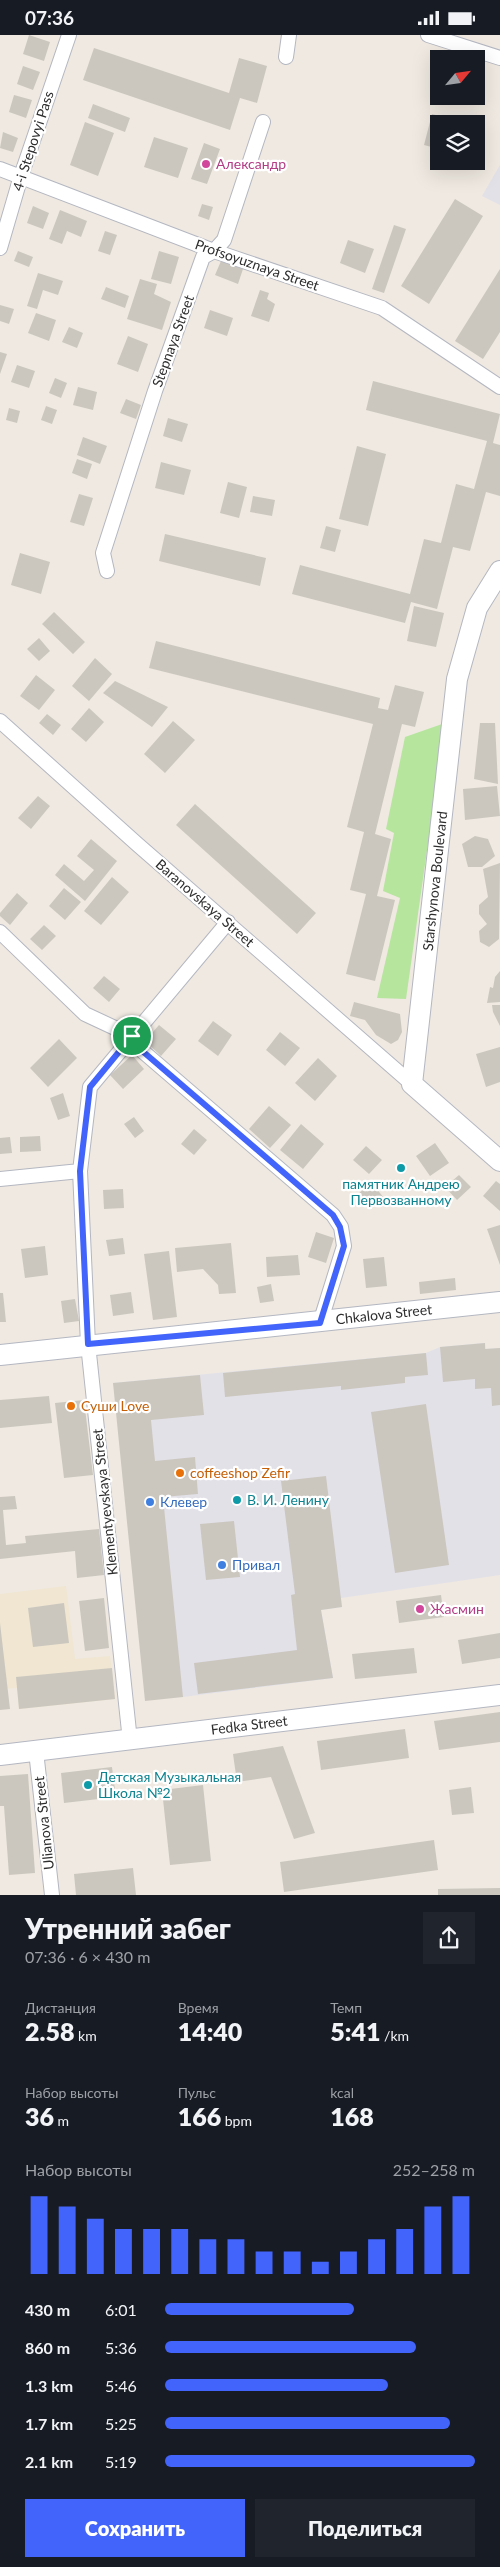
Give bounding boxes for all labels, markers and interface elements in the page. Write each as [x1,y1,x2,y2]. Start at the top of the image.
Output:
text: 07:36 [25,6,74,29]
north arrow [430,50,485,105]
map controls [430,50,485,170]
street label: 4-i Stepovyi Pass [8,89,57,193]
button: layers [430,115,485,170]
place label: Александр [216,155,286,172]
marker: Александр [200,158,212,170]
street label: Profsoyuznaya Street [193,235,321,294]
street label: Stepnaya Street [148,293,197,389]
street label: Starshynova Boulevard [419,810,450,952]
street label: Baranovskaya Street [153,855,258,950]
pin [111,1015,153,1057]
icon: arrive [118,1022,146,1050]
marker: памятник Андрею Первозванному [395,1162,407,1174]
place label: памятник Андрею Первозванному [342,1175,460,1208]
street label: Chkalova Street [335,1300,433,1327]
place label: Суши Love [81,1397,149,1414]
marker: Суши Love [65,1400,77,1412]
street label: Klementyevskaya Street [88,1428,121,1576]
place label: coffeeshop Zefir [190,1464,290,1481]
marker: coffeeshop Zefir [174,1467,186,1479]
place label: В. И. Ленину [247,1491,330,1508]
place label: Клевер [160,1493,207,1510]
marker: В. И. Ленину [231,1494,243,1506]
marker: Клевер [144,1496,156,1508]
place label: Привал [232,1556,280,1573]
marker: Привал [216,1559,228,1571]
place label: Жасмин [430,1600,484,1617]
marker: Жасмин [414,1603,426,1615]
street label: Fedka Street [210,1712,288,1738]
place label: Детская Музыкальная Школа №2 [98,1768,241,1801]
street label: Ulianova Street [30,1776,57,1871]
marker: Детская Музыкальная Школа №2 [82,1779,94,1791]
text: Утренний забег [25,1911,231,1945]
button: share [423,1912,475,1964]
text: 07:36 · 6 × 430 m [25,1947,150,1966]
text: Дистанция [25,1999,96,2016]
text: Время [178,1999,219,2016]
text: Темп [330,1999,362,2016]
text: 2.58 [25,2016,74,2046]
text: 14:40 [178,2016,242,2046]
text: 5:41 [330,2016,380,2046]
text: km [74,2027,97,2044]
text: /km [380,2027,409,2044]
text: Набор высоты [25,2084,118,2101]
text: Пульс [178,2084,216,2101]
text: kcal [330,2084,354,2101]
text: 36 [25,2101,54,2131]
text: 166 [178,2101,221,2131]
text: 168 [330,2101,374,2131]
text: m [54,2112,69,2129]
text: bpm [221,2112,252,2129]
text: Набор высоты [25,2160,132,2179]
text: 252–258 m [393,2160,475,2179]
text: 430 m [25,2300,70,2319]
text: 6:01 [105,2300,137,2319]
text: 860 m [25,2338,70,2357]
text: 5:36 [105,2338,137,2357]
text: 1.3 km [25,2376,73,2395]
text: 5:46 [105,2376,137,2395]
text: 1.7 km [25,2414,73,2433]
text: 5:25 [105,2414,137,2433]
text: 2.1 km [25,2452,73,2471]
text: 5:19 [105,2452,137,2471]
button: Сохранить [25,2499,245,2557]
button: Поделиться [255,2499,475,2557]

